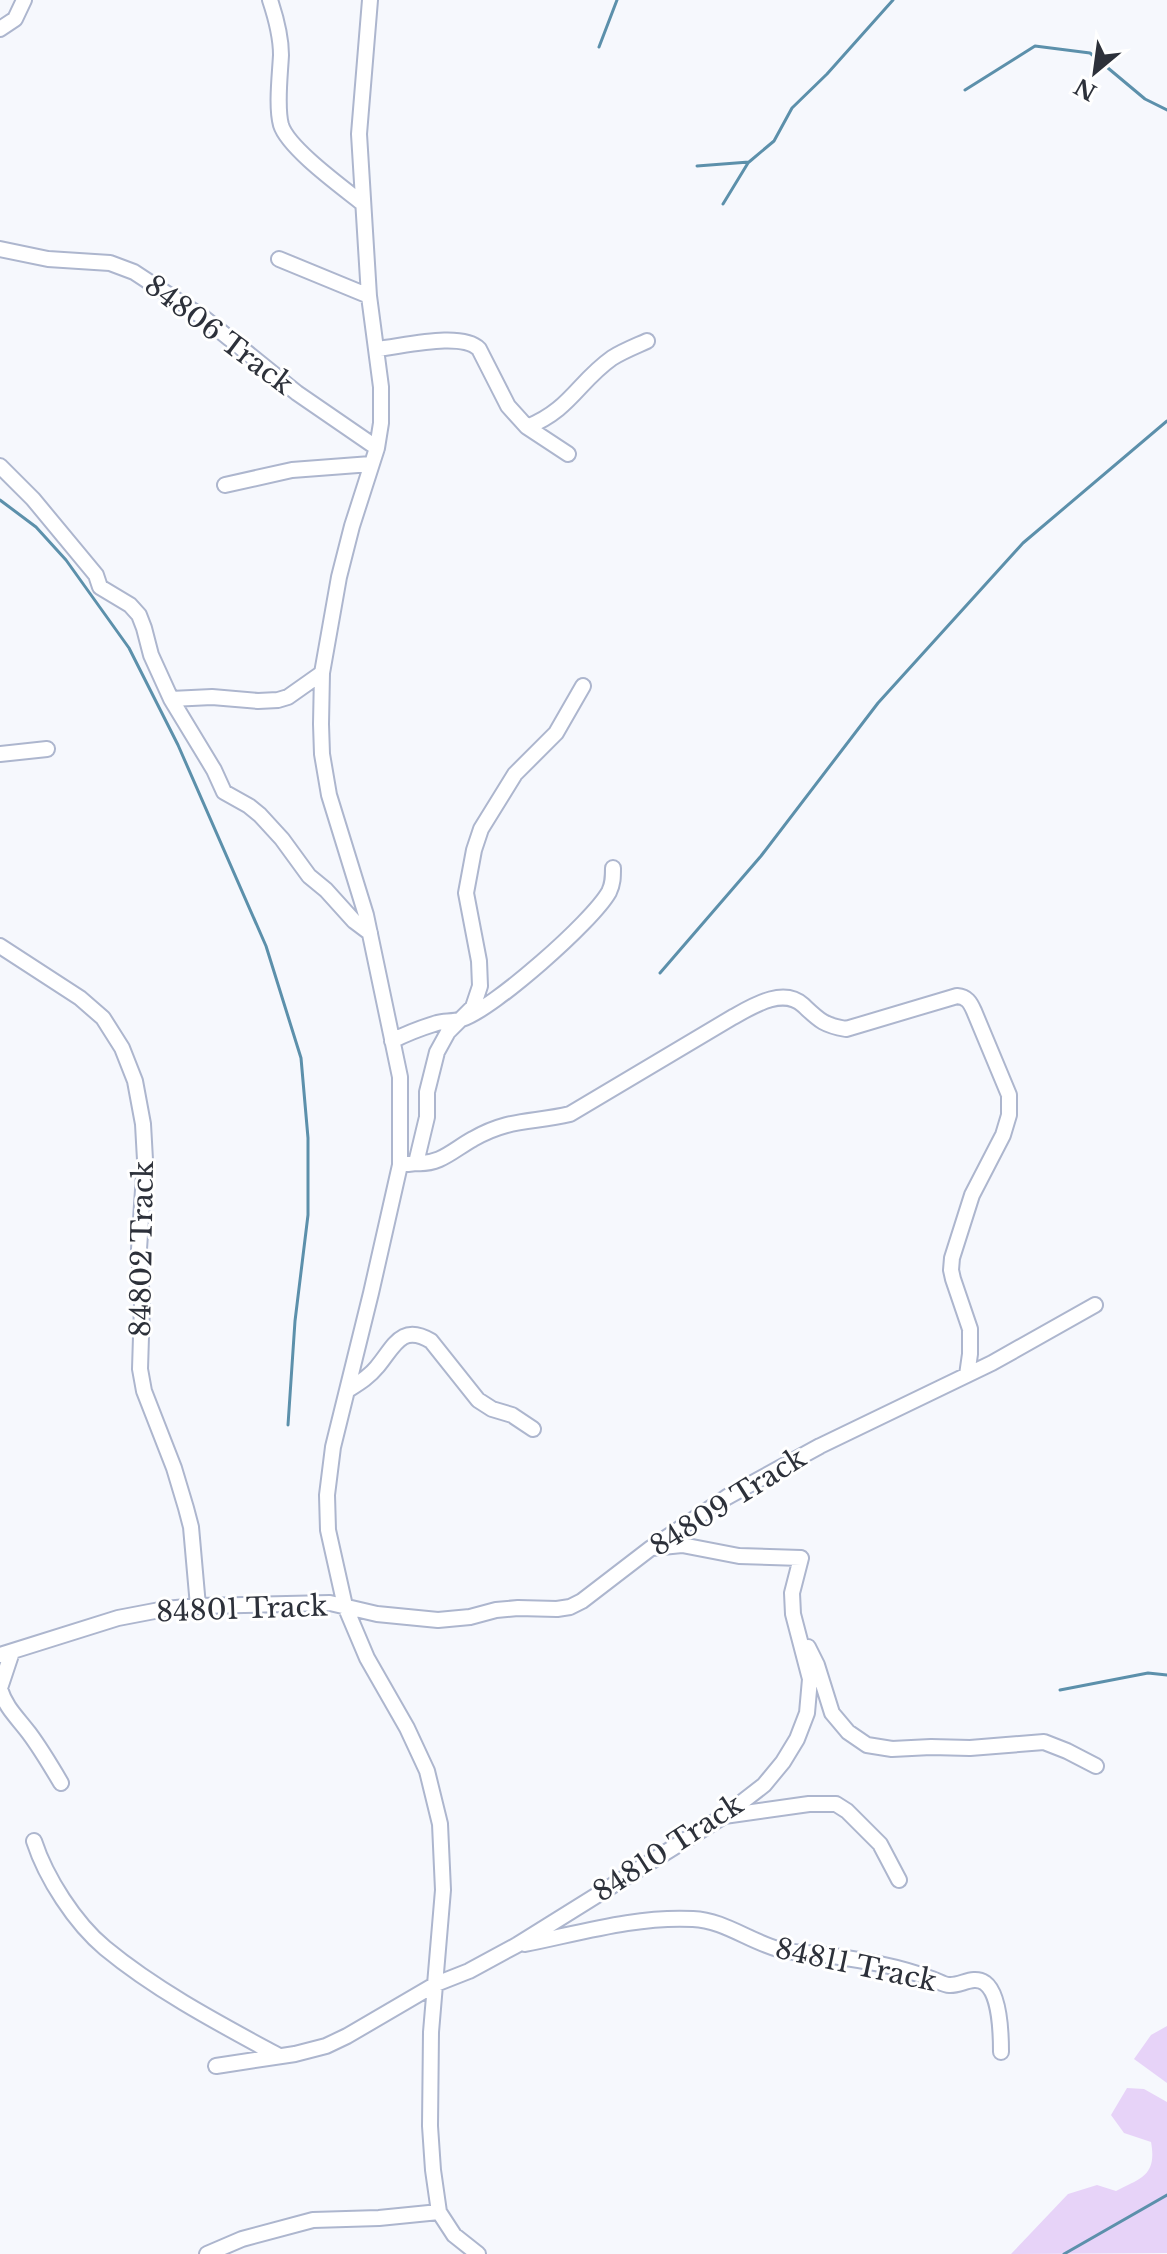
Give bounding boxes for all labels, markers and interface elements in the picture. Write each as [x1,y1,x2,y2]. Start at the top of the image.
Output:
north arrow [1055,32,1135,112]
text: N [1070,72,1101,106]
street label: 84806 Track [138,268,301,403]
street label: 84802 Track [123,1160,161,1337]
street label: 84809 Track [644,1440,813,1564]
street label: 84801 Track [156,1588,329,1629]
street label: 84810 Track [587,1786,750,1909]
street label: 84811 Track [772,1931,941,1999]

